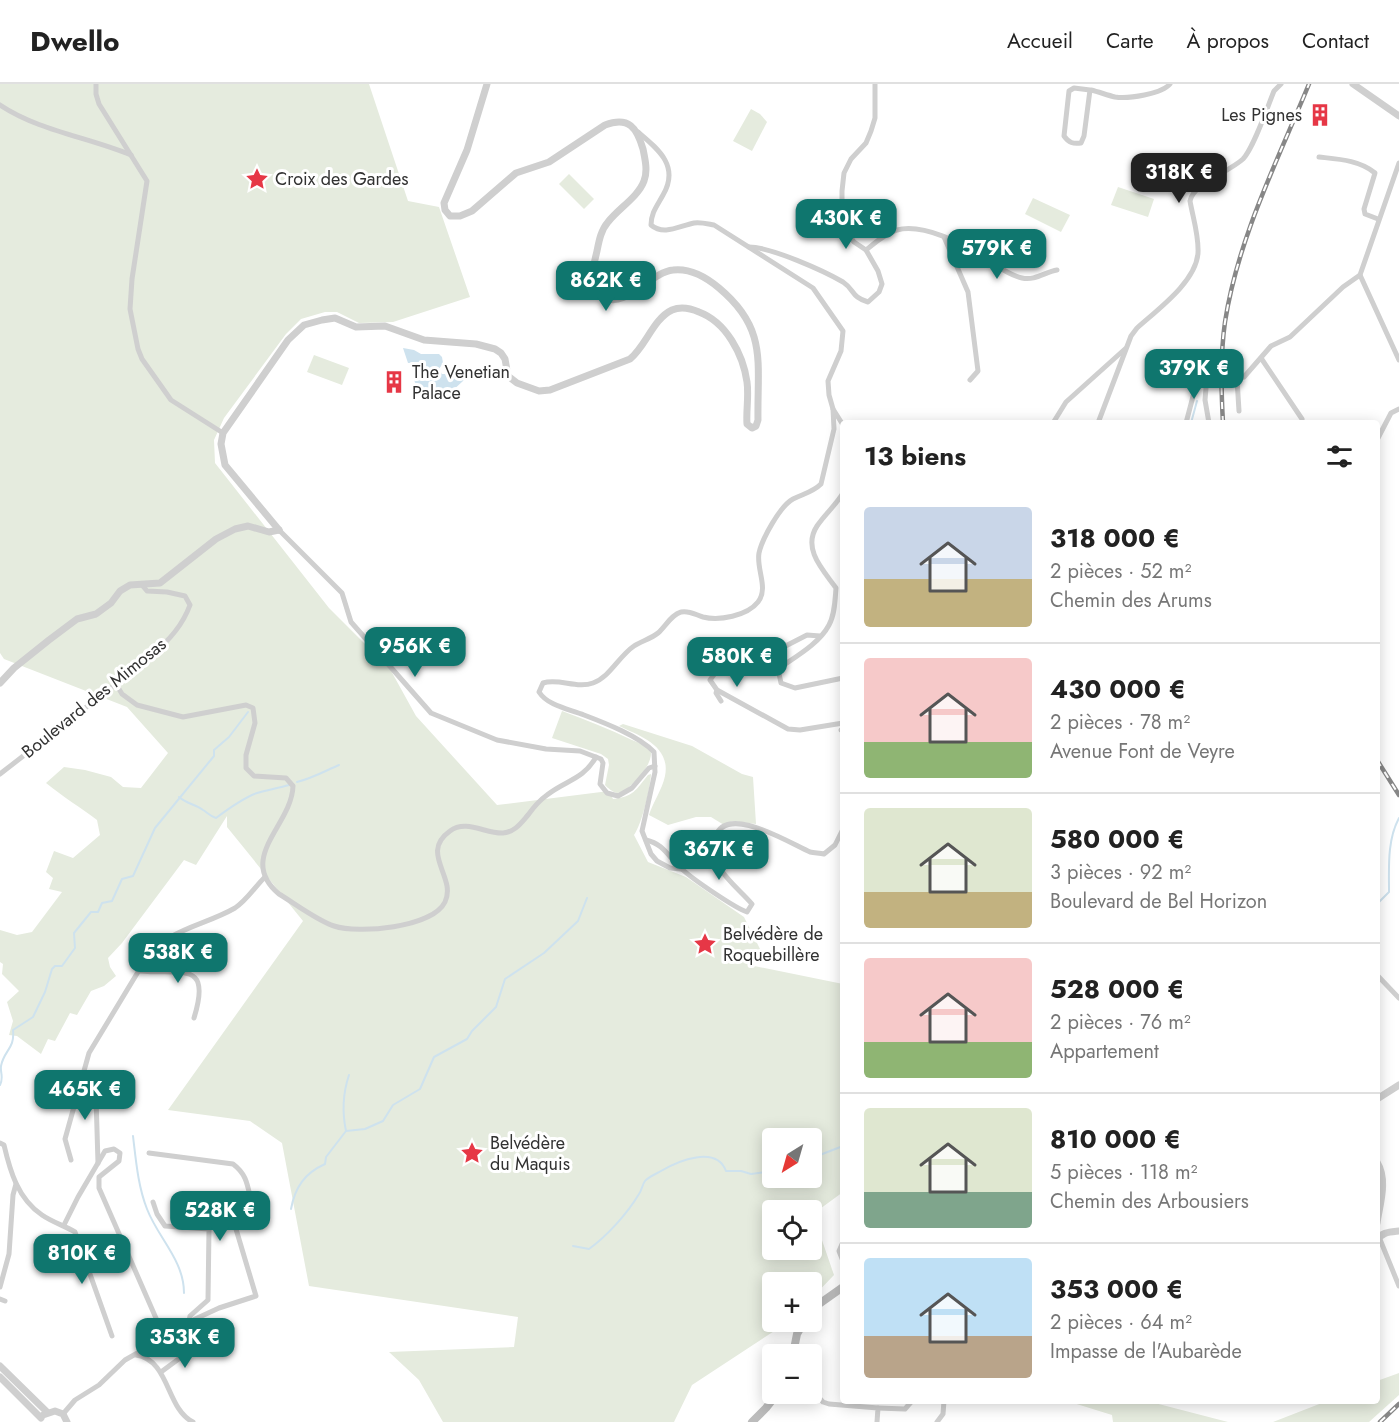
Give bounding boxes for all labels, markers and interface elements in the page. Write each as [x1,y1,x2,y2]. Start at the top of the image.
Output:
text: Dwello [30,21,120,62]
text: Accueil [1007,26,1073,56]
text: Carte [1106,26,1154,56]
text: À propos [1187,26,1269,56]
text: Contact [1302,26,1369,56]
place label: Les Pignes [1221,102,1302,128]
building icon: Les Pignes [1307,102,1333,128]
pin: 318K € [1130,153,1228,204]
text: 318K € [1145,158,1213,187]
place icon: Croix des Gardes [244,166,270,192]
place label: Croix des Gardes [275,166,408,192]
pin: 430K € [797,199,895,250]
text: 430K € [810,204,882,233]
pin: 579K € [948,229,1046,280]
text: 579K € [961,234,1033,263]
pin: 862K € [557,261,655,312]
text: 862K € [570,266,642,295]
pin: 379K € [1145,349,1243,400]
text: 379K € [1159,354,1229,383]
place label: The Venetian Palace [412,359,510,406]
building icon: The Venetian Palace [381,369,407,395]
text: 13 biens [864,437,966,475]
icon: filters [1323,440,1356,473]
text: 318 000 € [1050,519,1180,557]
icon: home [912,531,984,603]
text: 2 pièces · 52 m² [1050,557,1191,586]
text: Chemin des Arums [1050,586,1212,615]
pin: 956K € [366,627,464,678]
street label: Boulevard des Mimosas [16,631,172,765]
text: 956K € [379,632,451,661]
pin: 580K € [688,637,786,688]
text: 580K € [701,642,773,671]
text: 430 000 € [1050,670,1186,708]
icon: home [912,682,984,754]
text: 2 pièces · 78 m² [1050,708,1190,737]
text: Avenue Font de Veyre [1050,737,1235,766]
text: 580 000 € [1050,820,1185,858]
pin: 367K € [670,830,768,881]
icon: home [912,832,984,904]
text: 367K € [684,835,754,864]
text: 3 pièces · 92 m² [1050,858,1191,887]
text: Boulevard de Bel Horizon [1050,887,1267,916]
place label: Belvédère de Roquebillère [723,921,823,968]
place icon: Belvédère de Roquebillère [692,931,718,957]
pin: 538K € [129,933,227,984]
text: 538K € [143,938,213,967]
text: 528 000 € [1050,970,1184,1008]
icon: home [912,982,984,1054]
text: 2 pièces · 76 m² [1050,1008,1191,1037]
text: Appartement [1050,1037,1159,1066]
pin: 465K € [36,1070,134,1121]
text: 465K € [48,1075,122,1104]
text: 810 000 € [1050,1120,1181,1158]
north arrow [762,1128,822,1188]
map controls [762,1128,822,1404]
place label: Belvédère du Maquis [490,1130,570,1177]
icon: home [912,1132,984,1204]
place icon: Belvédère du Maquis [459,1140,485,1166]
text: 5 pièces · 118 m² [1050,1158,1198,1187]
text: Chemin des Arbousiers [1050,1187,1249,1216]
pin: 528K € [171,1191,269,1242]
text: 528K € [184,1196,256,1225]
button: locate [762,1200,822,1260]
pin: 810K € [33,1234,131,1285]
text: 810K € [47,1239,117,1268]
text: 353 000 € [1050,1270,1183,1308]
button: + [762,1272,822,1332]
icon: home [912,1282,984,1354]
text: 2 pièces · 64 m² [1050,1308,1192,1337]
pin: 353K € [136,1318,234,1369]
text: 353K € [150,1323,220,1352]
text: Impasse de l'Aubarède [1050,1337,1242,1366]
button: − [762,1344,822,1404]

